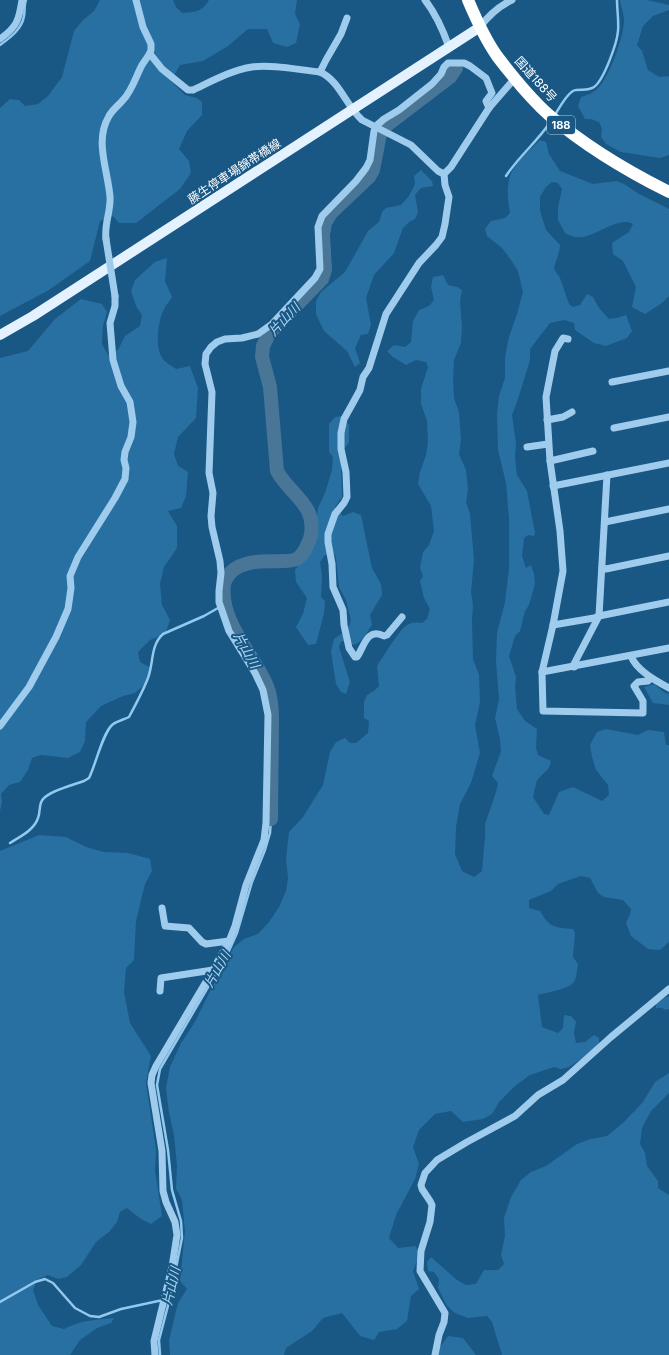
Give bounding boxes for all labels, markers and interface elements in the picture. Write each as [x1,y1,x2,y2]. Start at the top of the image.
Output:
street label: 国道188号 [512,53,560,105]
road number: 188 [547,116,575,134]
street label: 藤生停車場錦帯橋線 [185,135,283,207]
water label: 片山川 [265,298,305,339]
water label: 片山川 [231,629,264,673]
water label: 片山川 [200,946,235,990]
water label: 片山川 [159,1263,184,1307]

